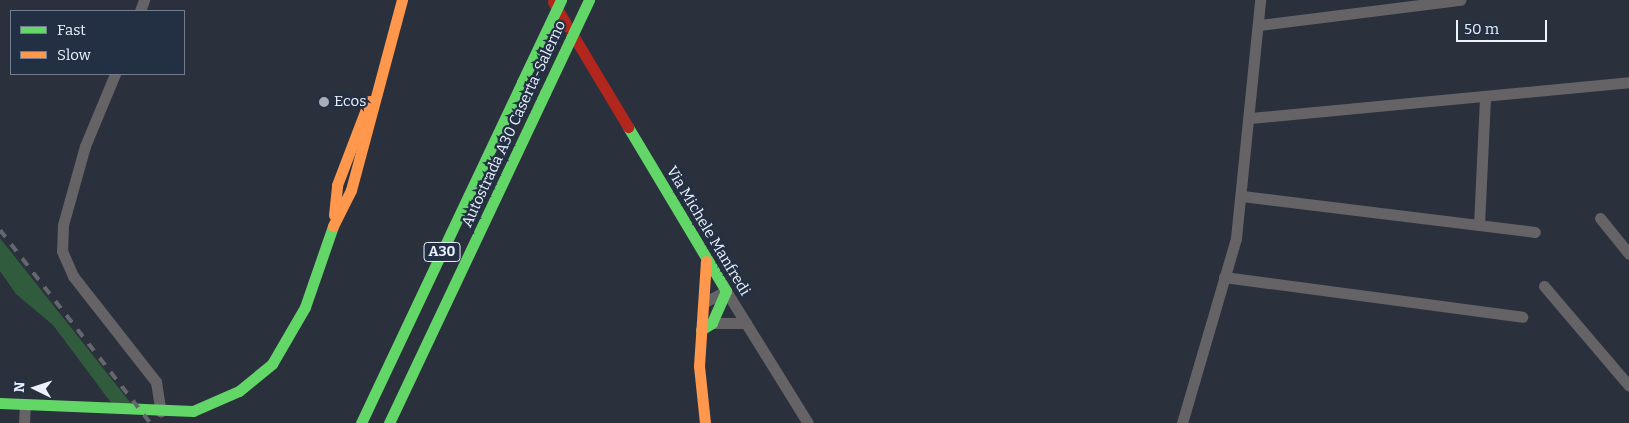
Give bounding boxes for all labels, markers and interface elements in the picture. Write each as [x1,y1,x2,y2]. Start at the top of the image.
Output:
legend [10,10,185,75]
scale bar [1459,10,1550,42]
street label: Autostrada A30 Caserta-Salerno [458,18,570,230]
text: 50 m [1464,20,1499,38]
text: Fast [57,21,86,39]
text: Slow [57,46,91,64]
place label: Ecos [334,93,366,111]
marker: Ecos [318,96,330,108]
street label: Via Michele Manfredi [662,163,754,299]
road number: A30 [423,240,461,264]
north arrow [10,363,60,413]
text: N [11,381,28,393]

